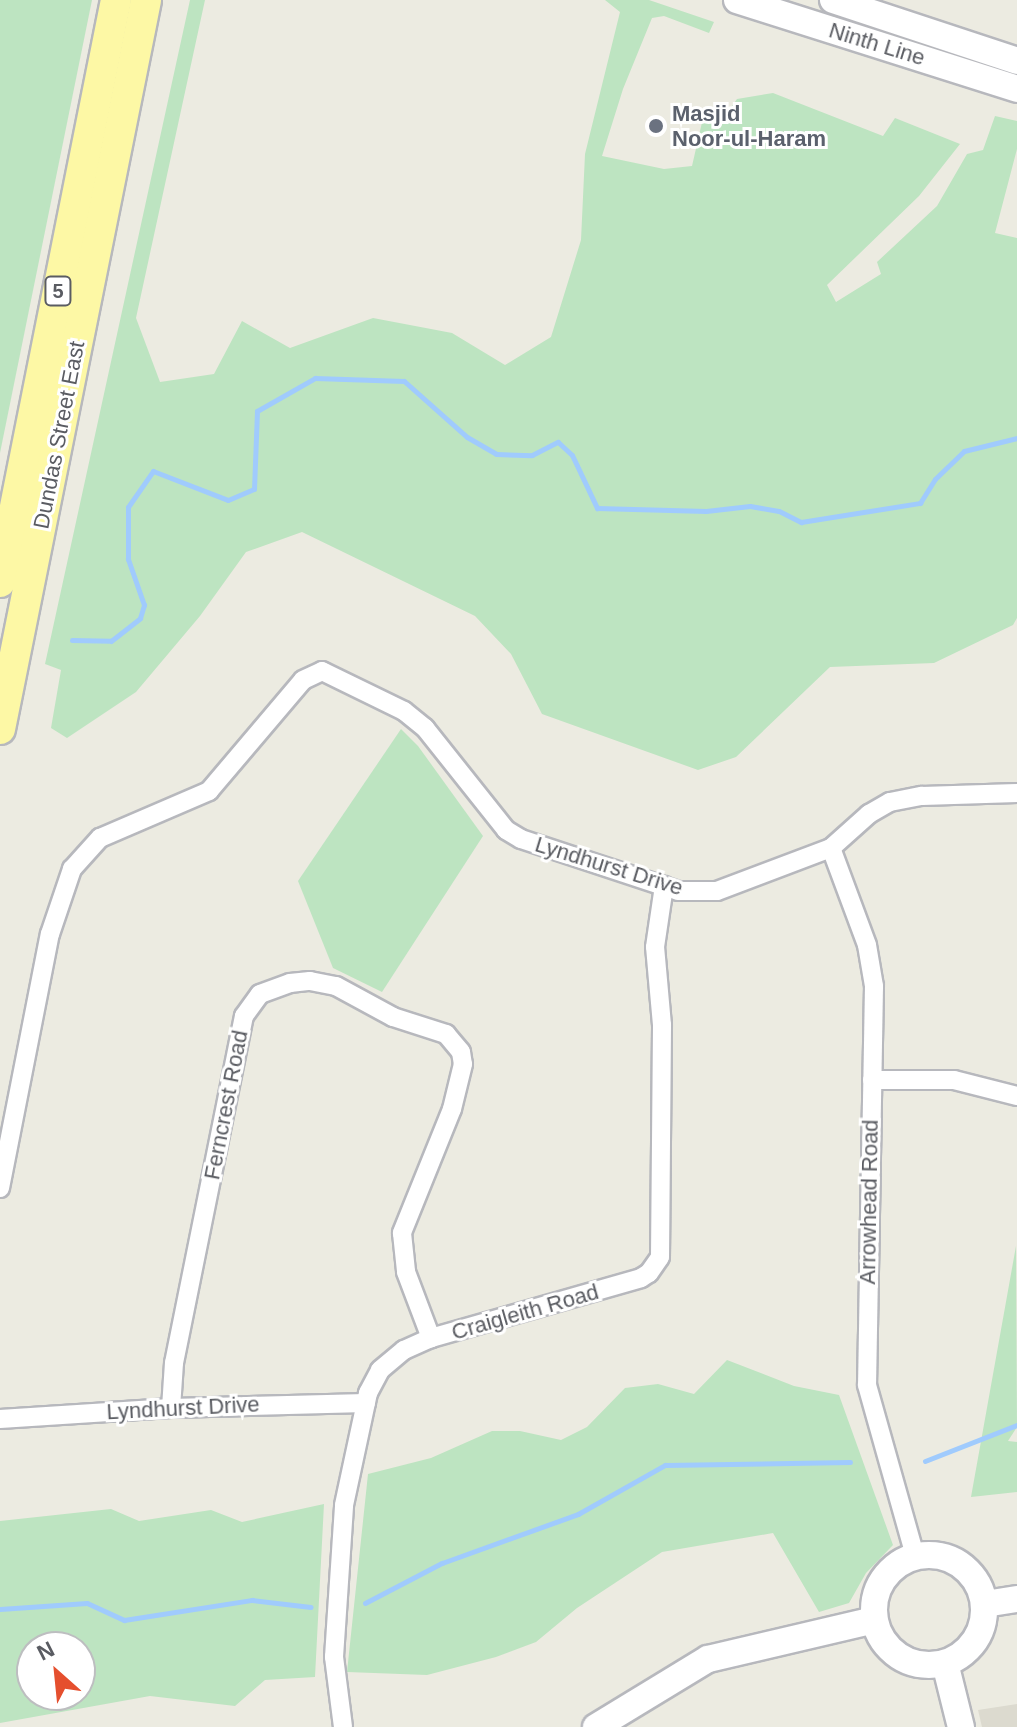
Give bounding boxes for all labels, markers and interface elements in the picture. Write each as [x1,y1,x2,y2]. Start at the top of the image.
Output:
street label: Ninth Line [826,17,928,71]
place label: Masjid Noor-ul-Haram [672,100,826,152]
marker: Masjid Noor-ul-Haram [647,117,665,135]
road number: 5 [44,275,72,307]
street label: Dundas Street East [28,339,90,531]
street label: Lyndhurst Drive [532,831,686,901]
street label: Ferncrest Road [199,1028,253,1182]
street label: Arrowhead Road [854,1119,884,1285]
street label: Craigleith Road [448,1278,602,1346]
street label: Lyndhurst Drive [106,1391,260,1425]
north arrow [16,1631,96,1711]
text: N [33,1636,59,1666]

